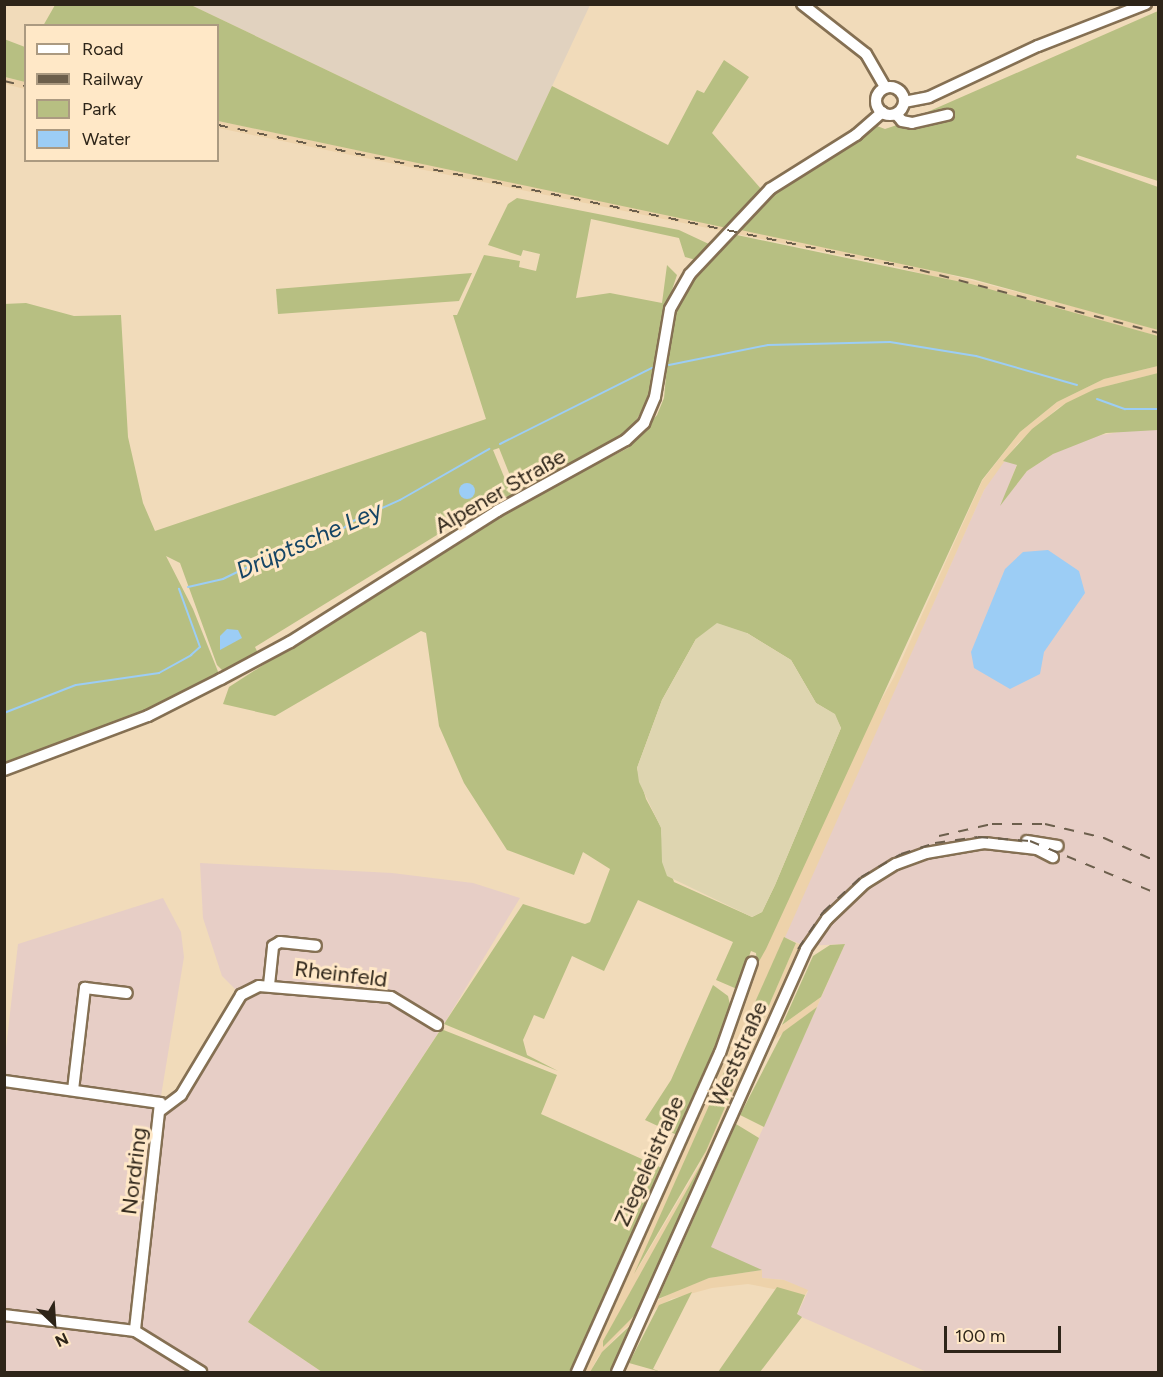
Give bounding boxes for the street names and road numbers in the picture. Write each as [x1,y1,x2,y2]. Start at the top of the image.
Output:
street label: Alpener Straße [430,443,570,539]
street label: Rheinfeld [293,955,389,993]
street label: Weststraße [703,997,773,1111]
street label: Ziegeleistraße [609,1092,689,1230]
street label: Nordring [116,1126,152,1216]

